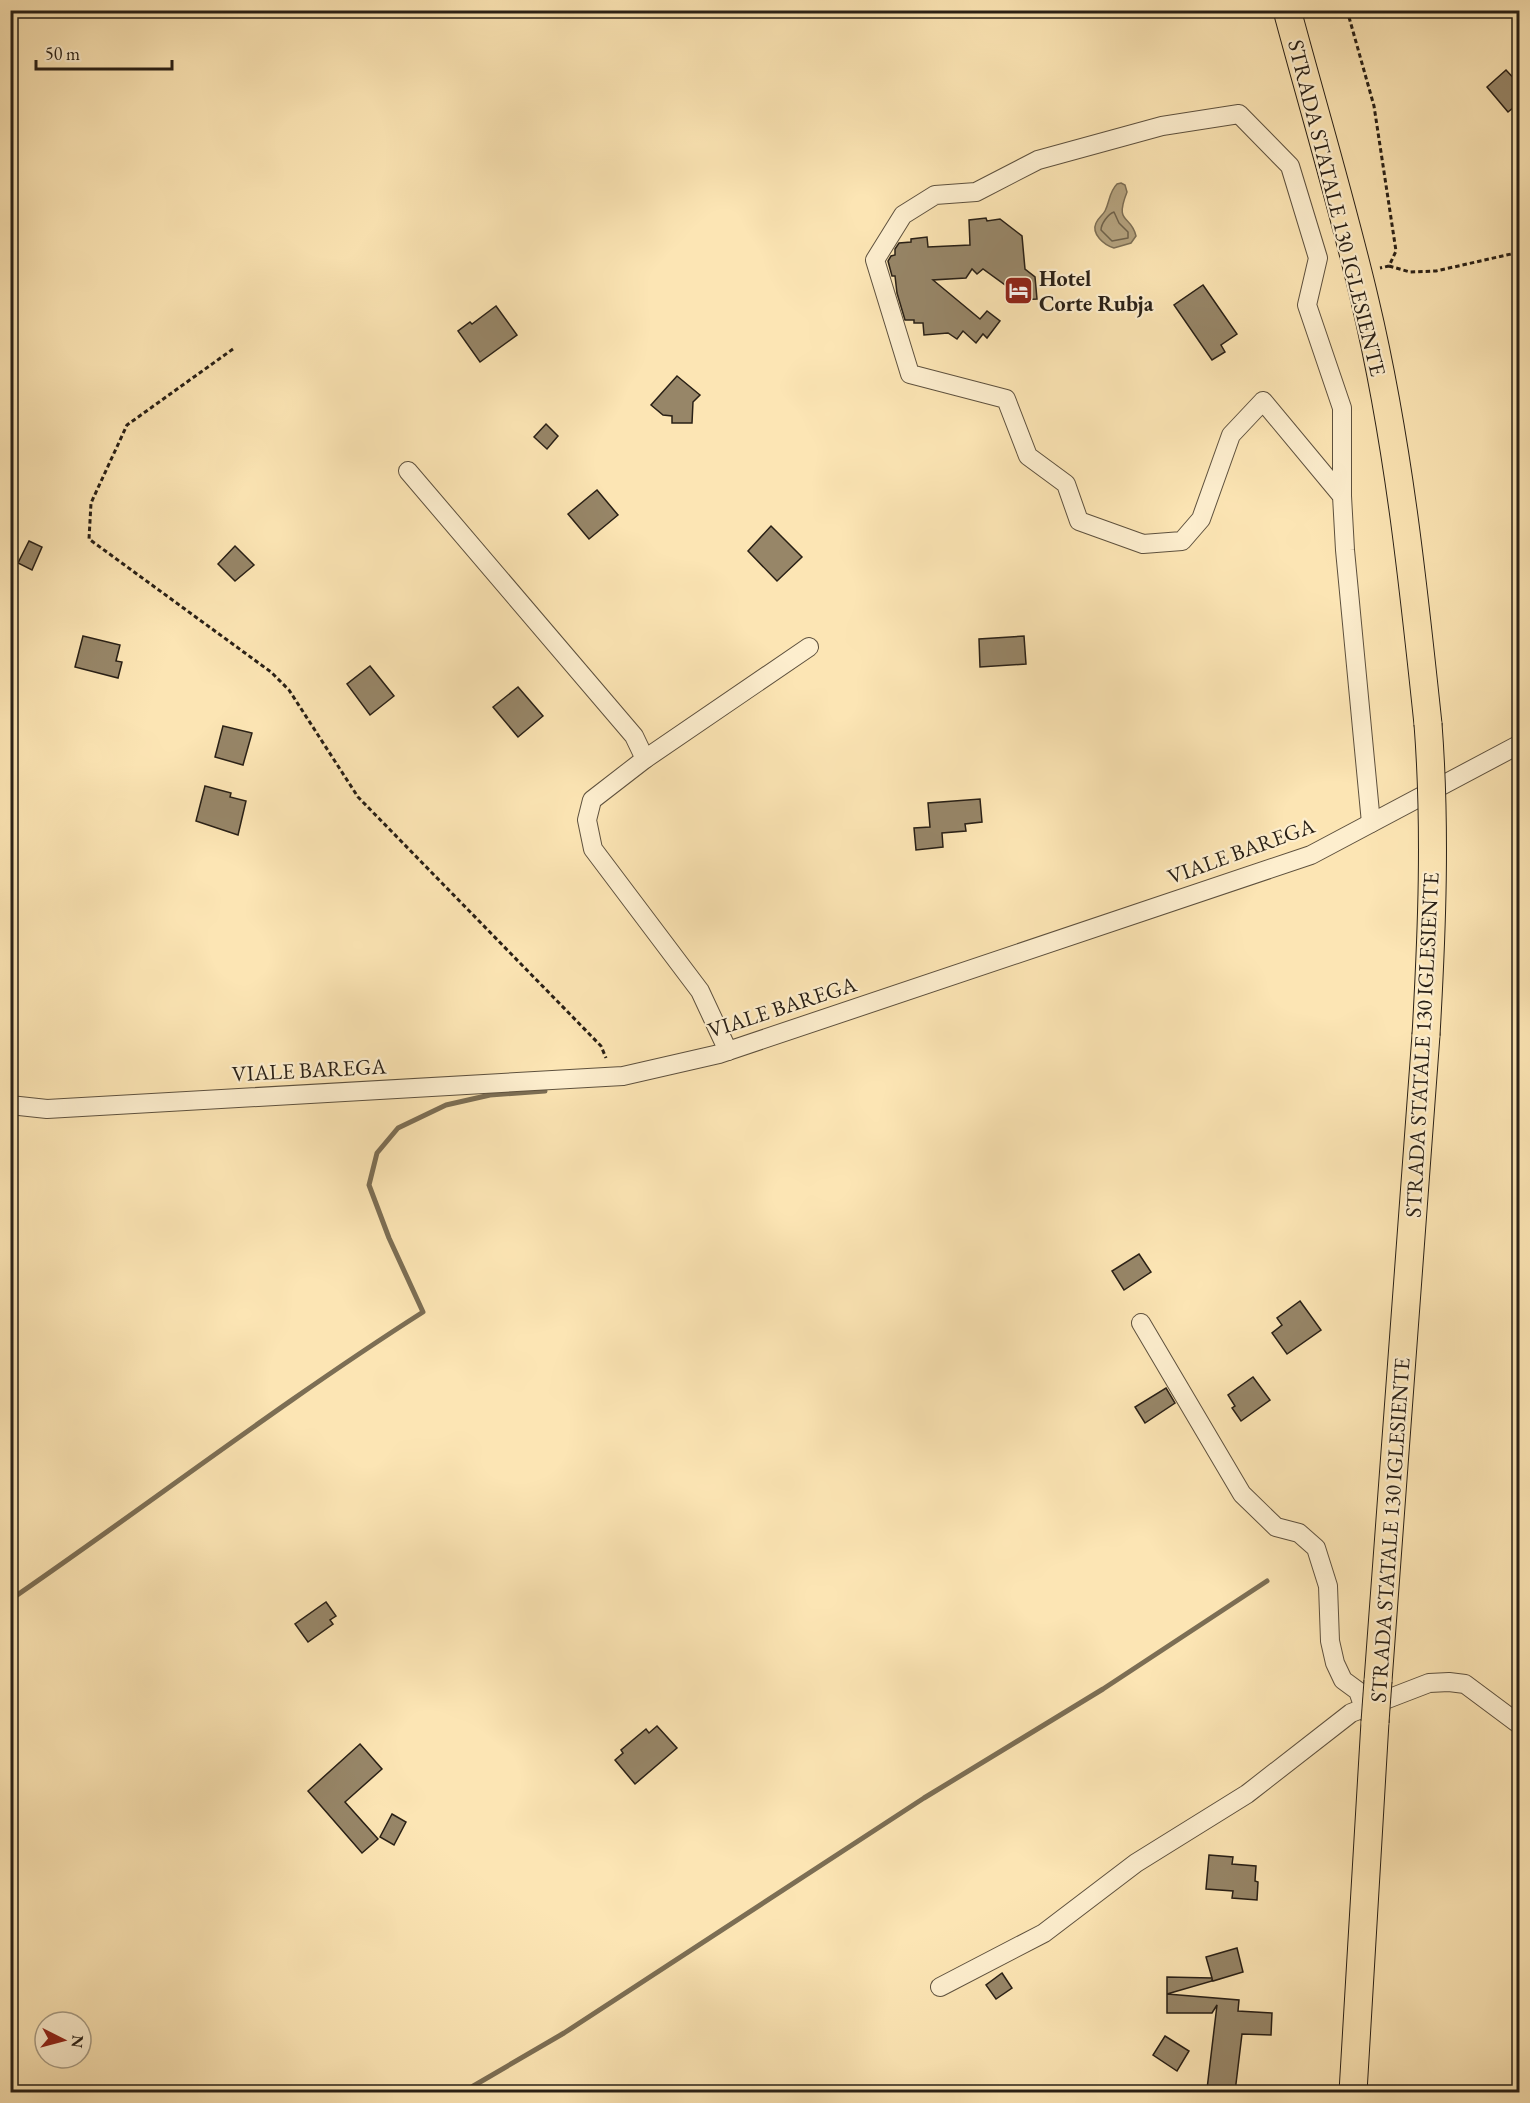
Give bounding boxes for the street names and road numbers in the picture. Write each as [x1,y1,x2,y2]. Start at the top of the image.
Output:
street label: STRADA STATALE 130 IGLESIENTE [1281,37,1393,379]
street label: VIALE BAREGA [1163,811,1319,891]
street label: STRADA STATALE 130 IGLESIENTE [1398,872,1446,1218]
street label: VIALE BAREGA [704,969,861,1045]
street label: VIALE BAREGA [231,1051,388,1089]
street label: STRADA STATALE 130 IGLESIENTE [1363,1356,1417,1704]

